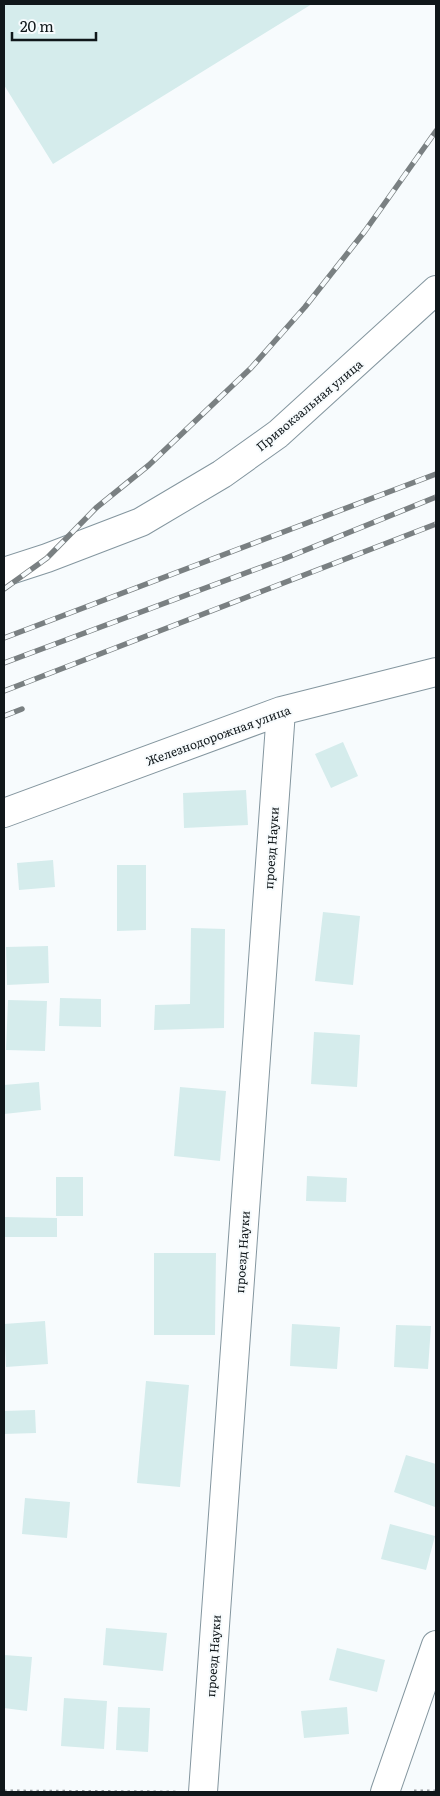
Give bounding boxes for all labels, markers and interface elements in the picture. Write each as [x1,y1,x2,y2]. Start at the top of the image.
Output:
scale bar [12,10,96,42]
text: 20 m [20,14,54,37]
street label: Привокзальная улица [252,355,367,455]
street label: Железнодорожная улица [143,700,293,770]
street label: проезд Науки [259,806,283,890]
street label: проезд Науки [230,1210,254,1294]
street label: проезд Науки [201,1614,225,1698]

